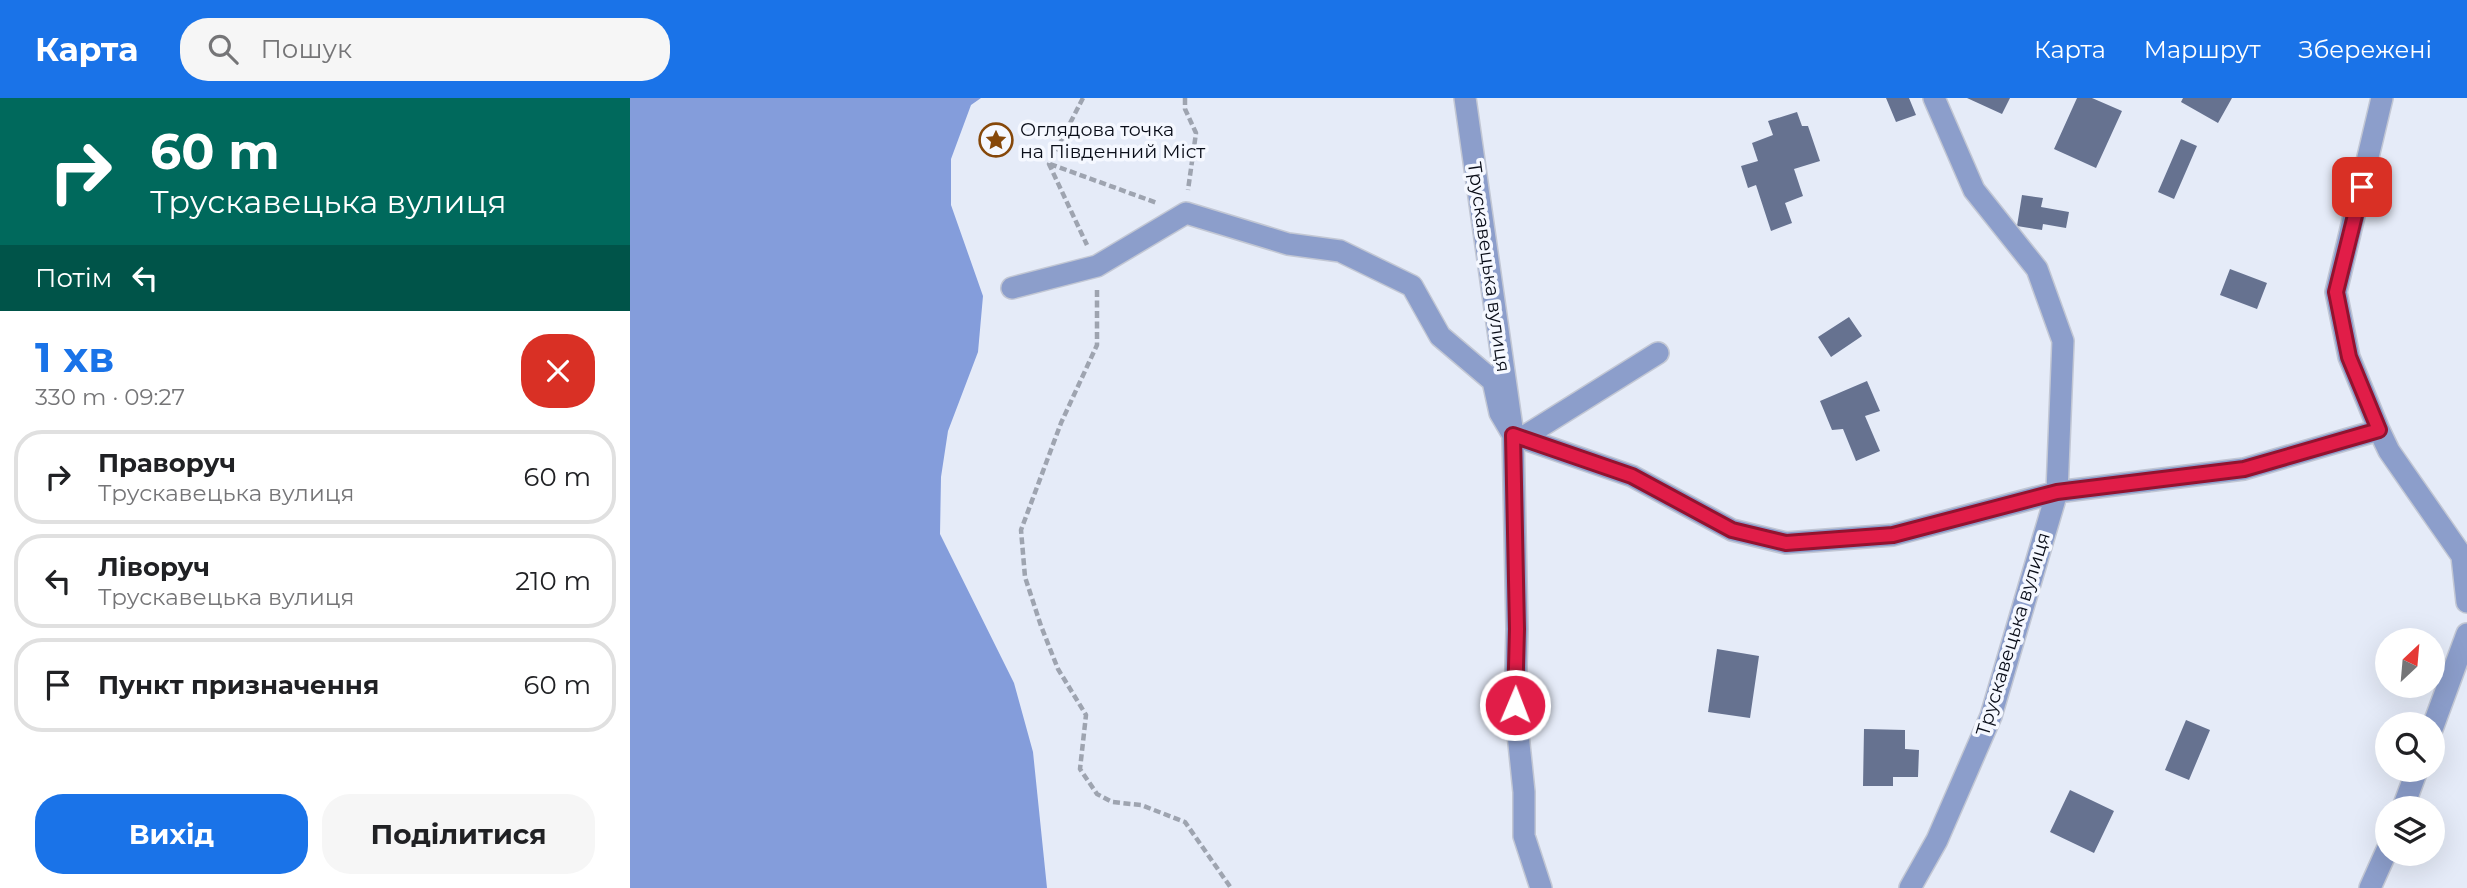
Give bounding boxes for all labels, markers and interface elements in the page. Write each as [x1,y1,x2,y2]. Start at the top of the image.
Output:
search box [180,18,670,81]
text: Карта [35,29,138,69]
icon: search [204,30,242,68]
text: Пошук [260,33,352,65]
text: Карта [2034,35,2106,64]
text: Маршрут [2144,35,2261,64]
text: Збережені [2299,35,2432,64]
place label: Оглядова точка на Південний Міст [1020,118,1205,163]
place icon: Оглядова точка на Південний Міст [977,121,1015,159]
text: 60 m [150,122,280,181]
icon: right [35,126,126,217]
pin [2332,157,2392,217]
street label: Трускавецька вулиця [1463,161,1515,373]
icon: arrive [2343,168,2381,206]
text: Трускавецька вулиця [150,182,507,221]
icon: left [126,259,164,297]
text: Потім [35,262,112,294]
text: 1 хв [35,331,114,383]
button: close [521,334,595,408]
text: 330 m · 09:27 [35,383,185,411]
text: Праворуч [98,447,236,479]
icon: right [39,458,77,496]
text: 60 m [524,461,591,493]
text: Трускавецька вулиця [98,479,354,507]
street label: Трускавецька вулиця [1971,529,2055,739]
text: Ліворуч [98,551,210,583]
icon: left [39,562,77,600]
text: 210 m [515,565,591,597]
text: Трускавецька вулиця [98,583,354,611]
north arrow [2375,628,2445,698]
map controls [2375,628,2445,866]
icon: arrive [39,666,77,704]
position arrow [1478,668,1552,742]
text: Пункт призначення [98,669,379,701]
text: 60 m [524,669,591,701]
button: search [2375,712,2445,782]
button: Вихід [35,794,308,874]
button: Поділитися [322,794,595,874]
button: layers [2375,796,2445,866]

